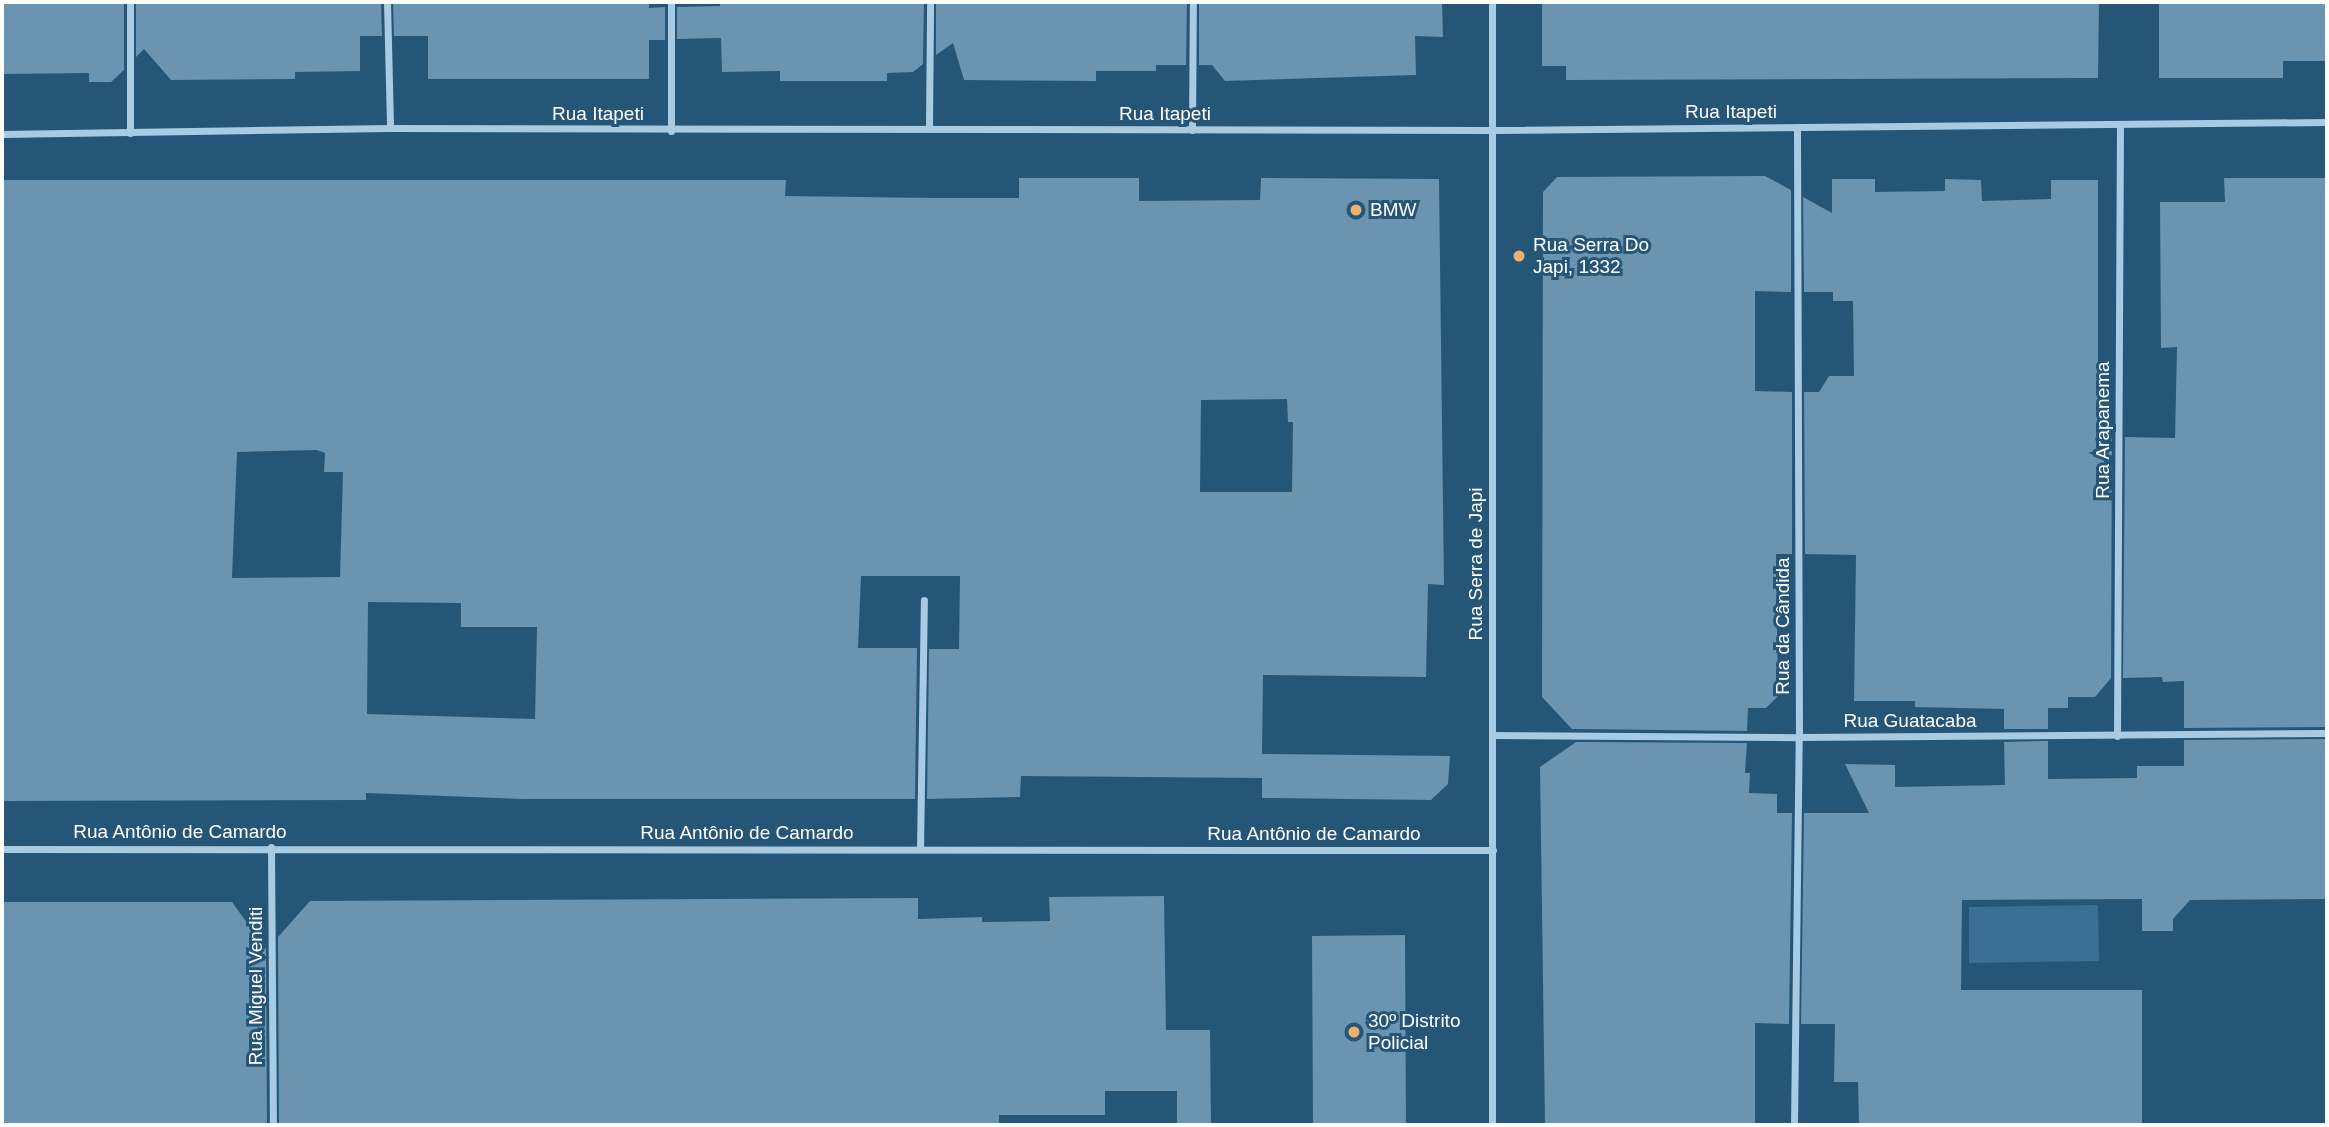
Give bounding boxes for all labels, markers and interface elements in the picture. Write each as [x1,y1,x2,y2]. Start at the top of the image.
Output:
street label: Rua Itapeti [1685,101,1777,123]
street label: Rua Itapeti [552,103,644,125]
street label: Rua Itapeti [1119,103,1211,125]
place label: BMW [1370,199,1416,221]
marker: BMW [1348,202,1364,218]
place label: Rua Serra Do Japi, 1332 [1533,234,1649,278]
marker: Rua Serra Do Japi, 1332 [1511,248,1527,264]
street label: Rua Arapanema [2092,361,2114,499]
street label: Rua Serra de Japi [1465,487,1487,641]
street label: Rua da Cândida [1772,557,1794,695]
street label: Rua Guatacaba [1843,710,1977,732]
street label: Rua Antônio de Camardo [73,821,287,843]
street label: Rua Antônio de Camardo [640,822,854,844]
street label: Rua Antônio de Camardo [1207,823,1421,845]
street label: Rua Miguel Venditi [245,907,267,1065]
place label: 30º Distrito Policial [1368,1010,1460,1054]
marker: 30º Distrito Policial [1346,1024,1362,1040]

